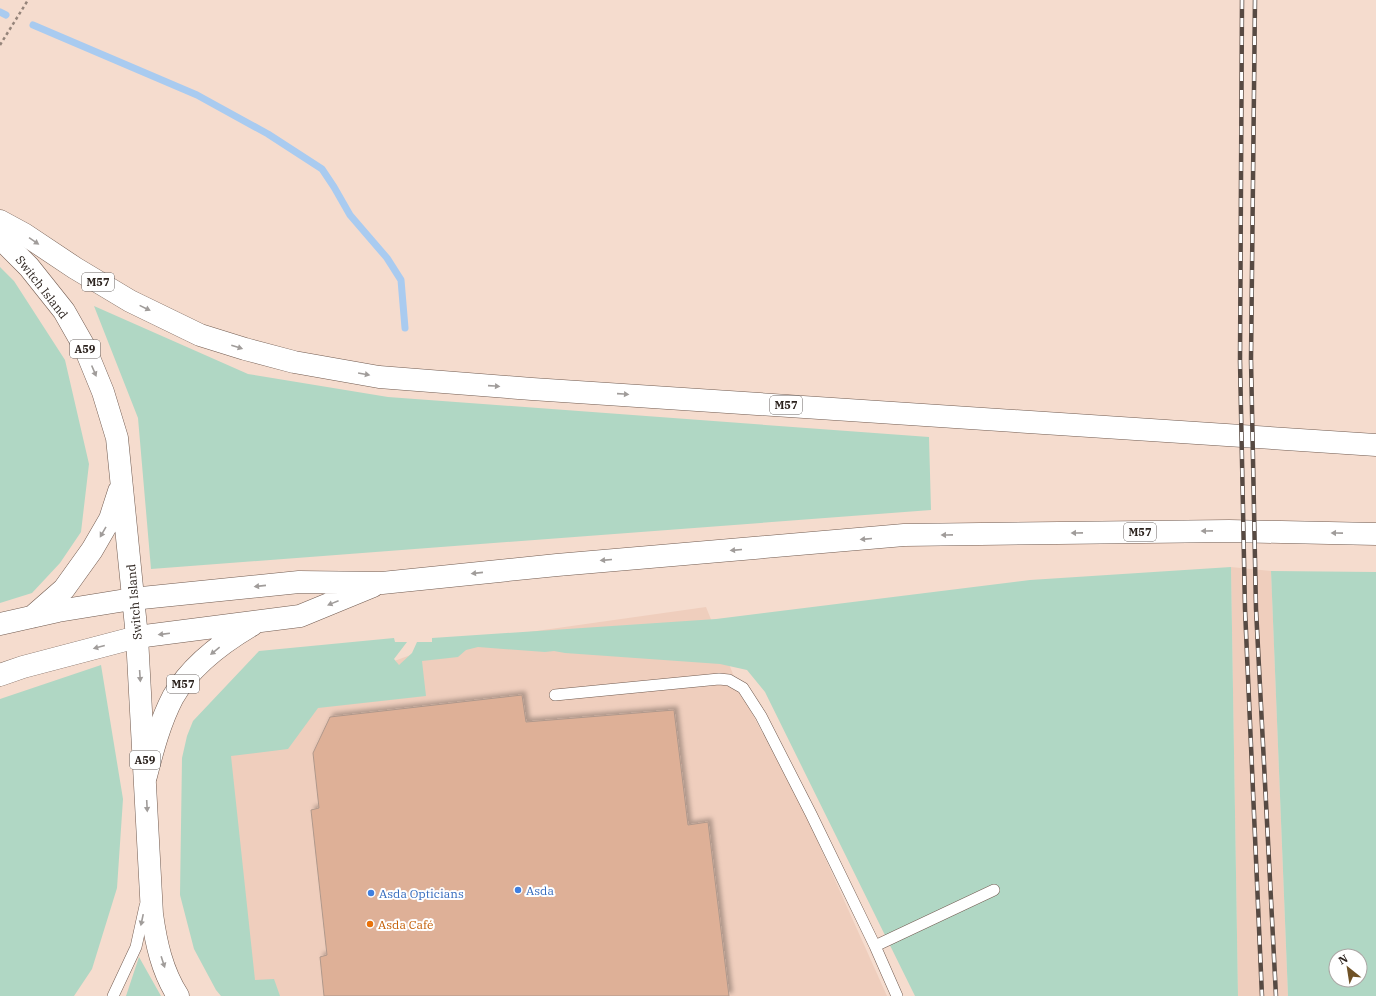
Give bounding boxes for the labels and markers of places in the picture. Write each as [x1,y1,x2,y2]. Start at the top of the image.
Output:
place label: Asda [526,883,554,898]
marker: Asda [513,885,523,895]
place label: Asda Opticians [379,886,464,901]
marker: Asda Opticians [366,888,376,898]
place label: Asda Café [378,917,433,932]
marker: Asda Café [365,919,375,929]

